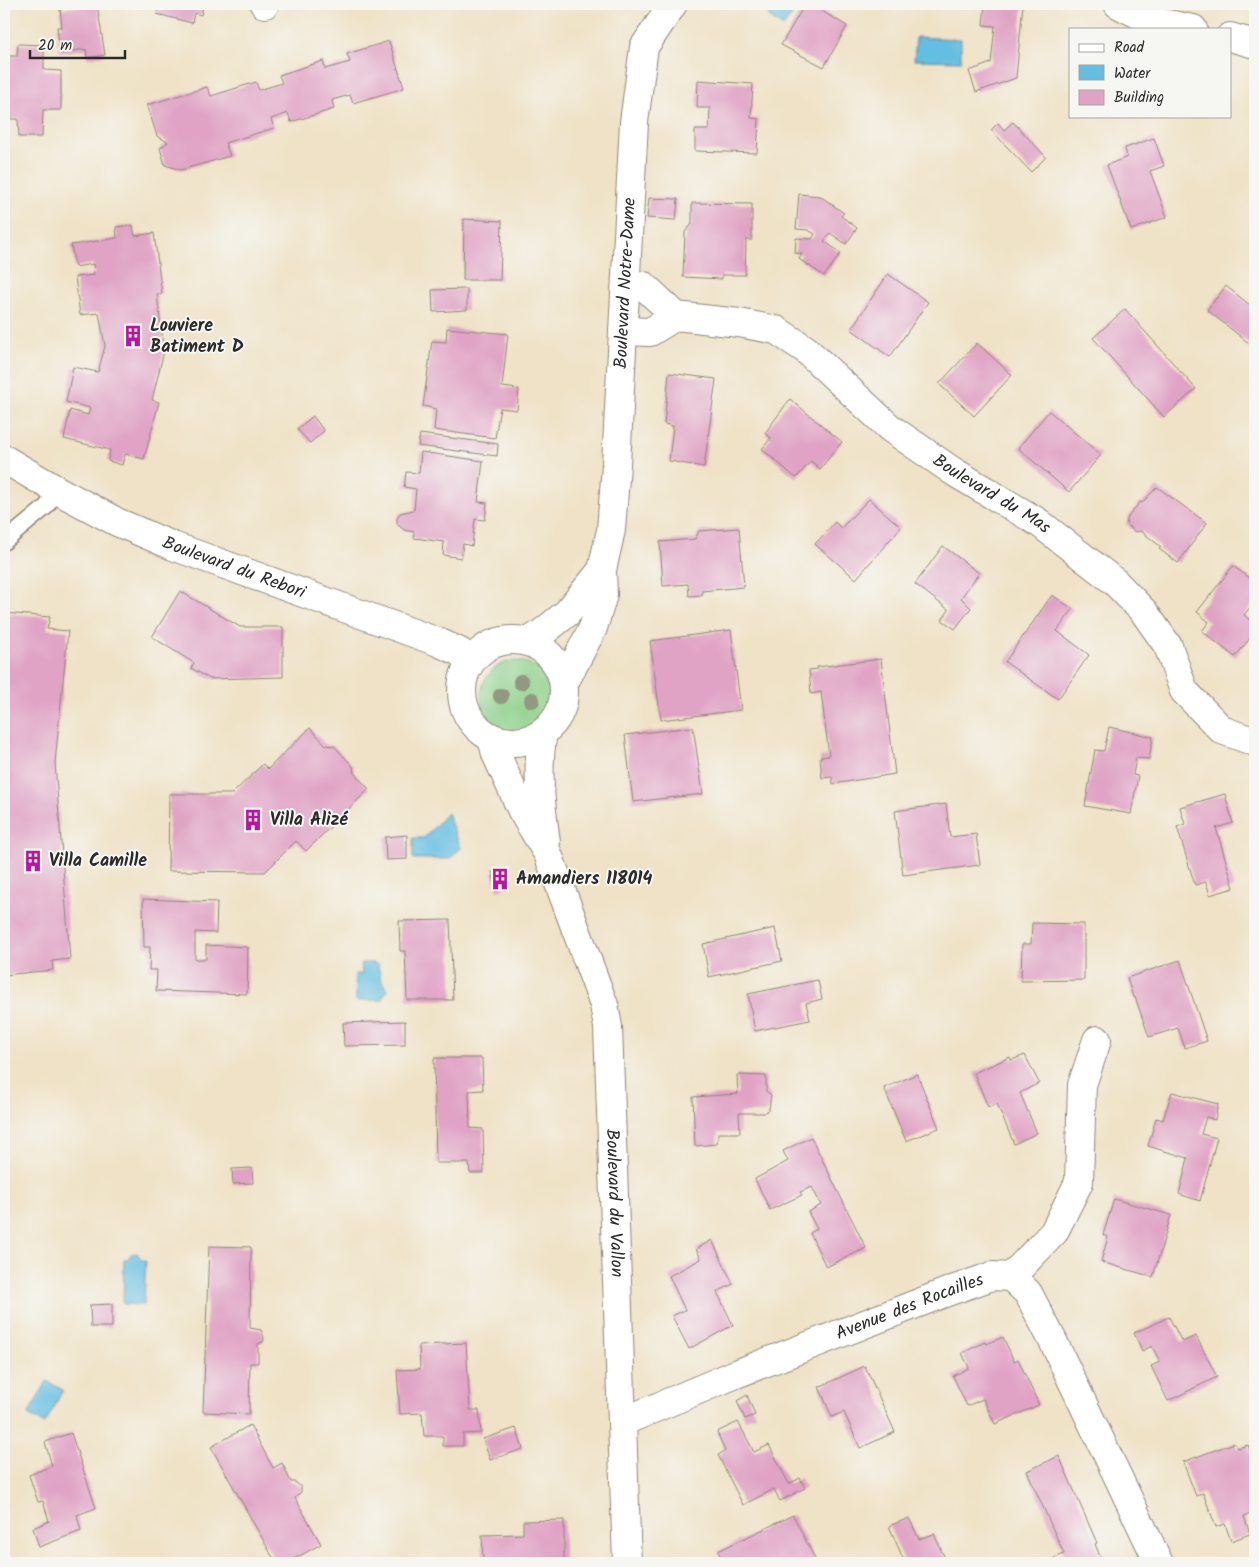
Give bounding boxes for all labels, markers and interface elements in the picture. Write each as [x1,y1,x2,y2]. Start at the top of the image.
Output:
scale bar [30,28,125,60]
legend [1069,28,1232,118]
text: 20 m [38,34,72,58]
text: Road [1114,36,1145,60]
text: Water [1114,62,1151,86]
text: Building [1114,86,1164,110]
street label: Boulevard Notre-Dame [607,197,645,369]
place label: Louviere Batiment D [150,312,244,362]
building icon: Louviere Batiment D [120,323,146,349]
street label: Boulevard du Mas [926,447,1057,542]
street label: Boulevard du Rebori [158,529,310,608]
place label: Villa Alizé [270,806,348,835]
building icon: Villa Alizé [240,807,266,833]
place label: Villa Camille [49,847,147,876]
building icon: Villa Camille [20,848,46,874]
place label: Amandiers 118014 [516,865,652,894]
building icon: Amandiers 118014 [487,866,513,892]
street label: Boulevard du Vallon [597,1128,631,1278]
street label: Avenue des Rocailles [832,1265,988,1348]

